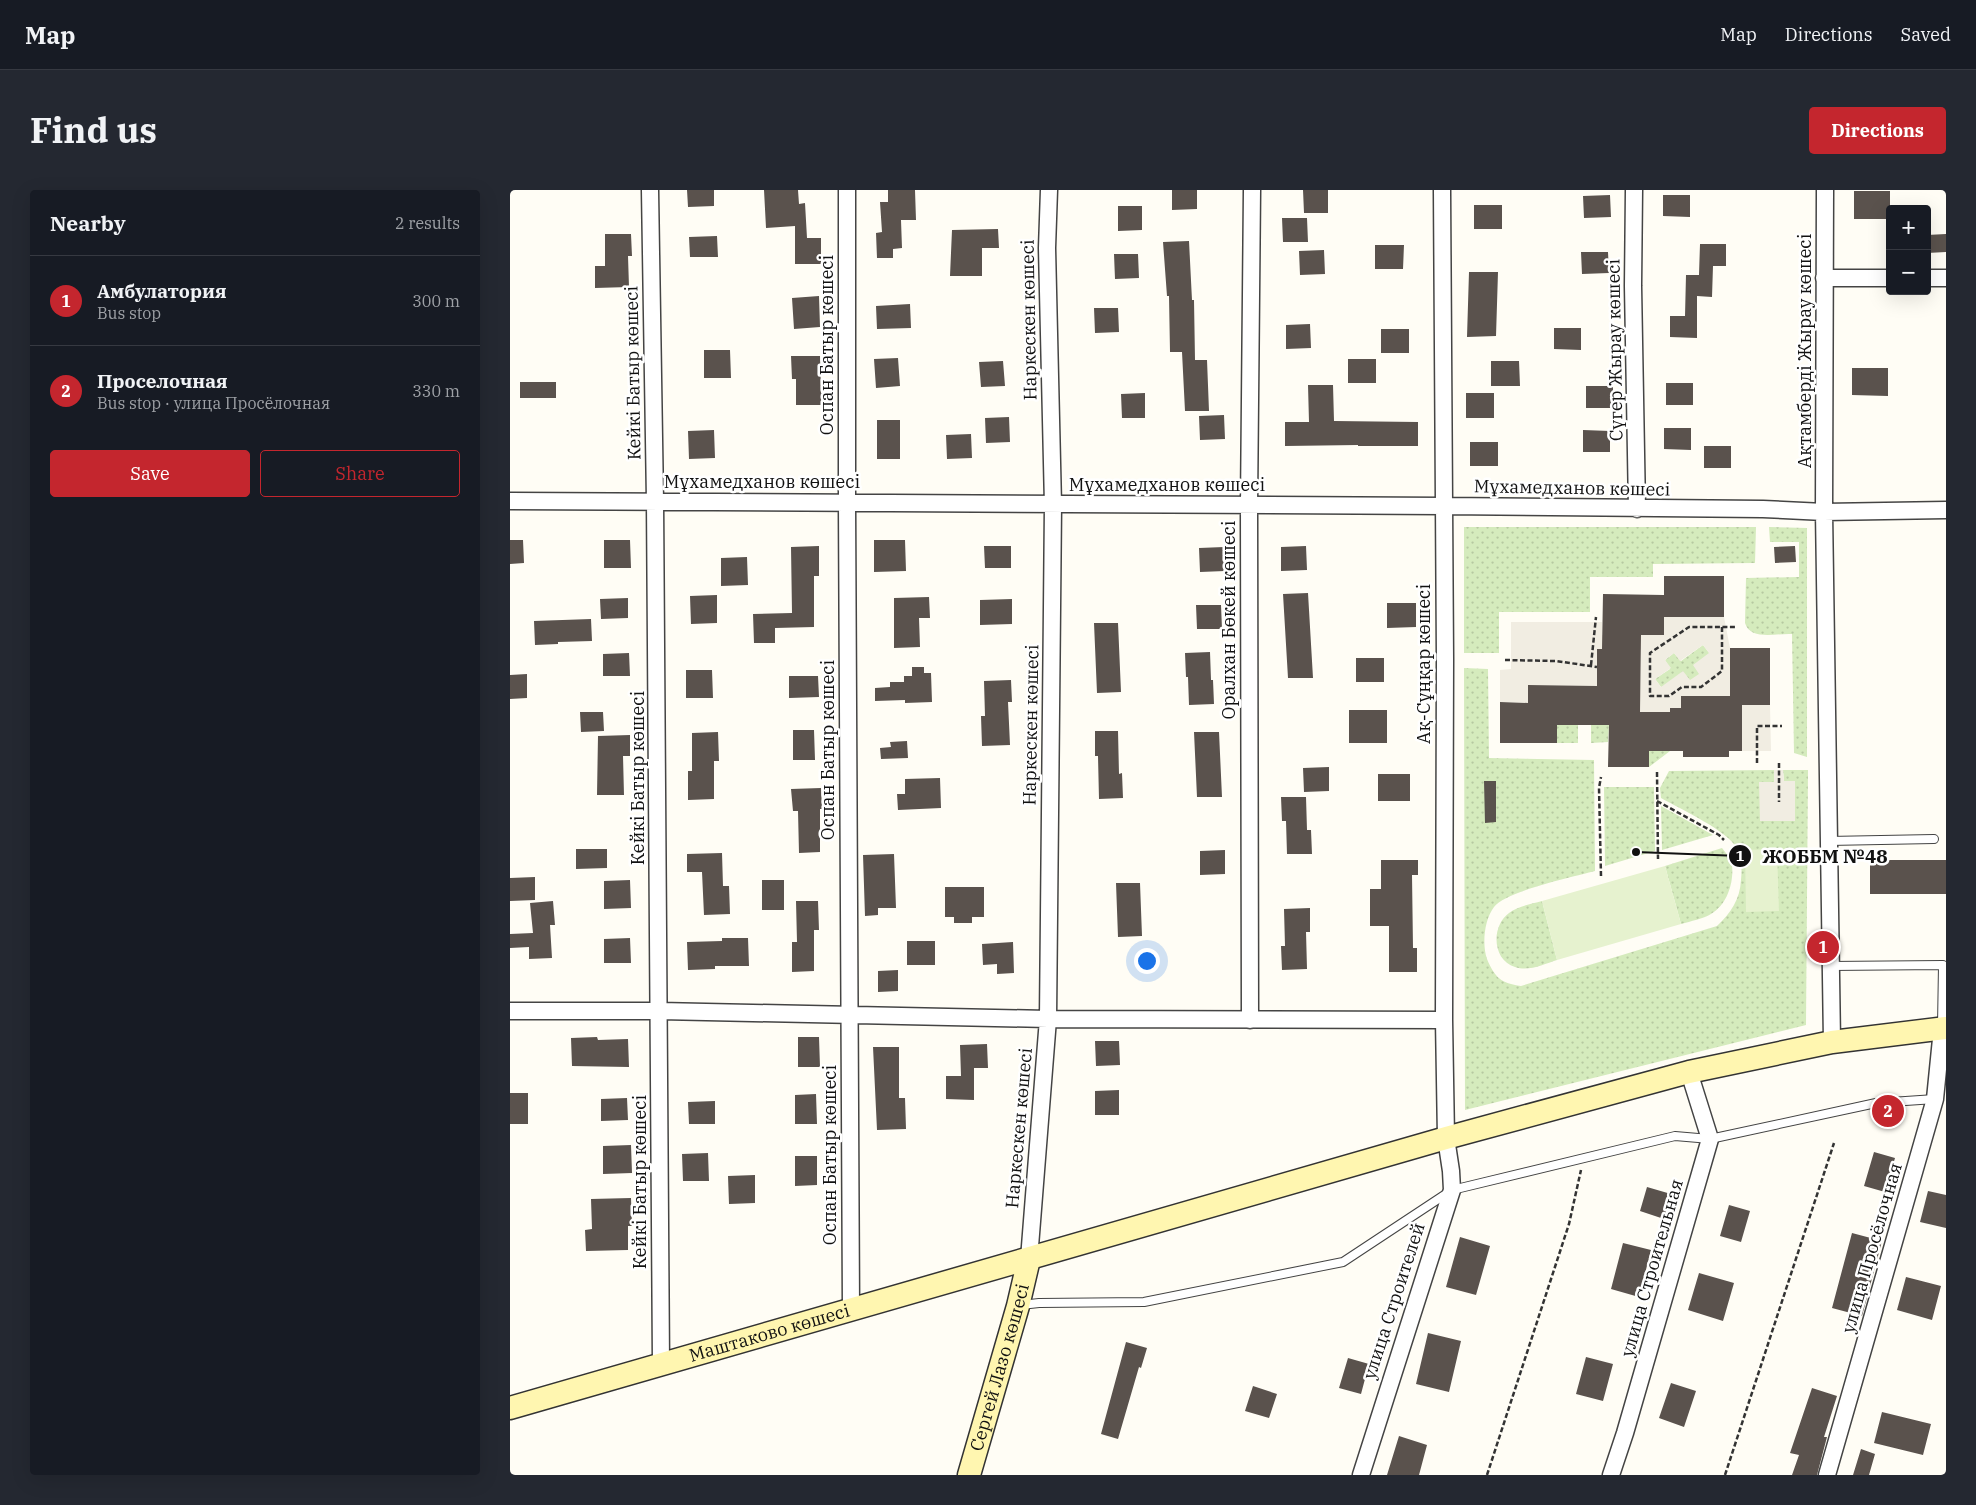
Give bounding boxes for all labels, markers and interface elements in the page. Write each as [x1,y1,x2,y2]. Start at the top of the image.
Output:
text: Map [25,19,75,51]
text: Map [1720,23,1757,46]
text: Directions [1785,23,1873,46]
text: Saved [1901,23,1951,46]
text: Find us [30,107,157,153]
button: Directions [1809,107,1946,154]
map controls [1886,205,1931,295]
button: + [1886,205,1931,250]
text: Nearby [50,209,126,237]
text: 2 results [395,213,460,233]
street label: Ақтамберді Жырау көшесі [1793,233,1816,468]
street label: Наркескен көшесі [1016,239,1041,401]
button: − [1886,250,1931,295]
street label: Оспан Батыр көшесі [815,254,838,435]
street label: Сүгер Жырау көшесі [1601,258,1628,441]
text: Амбулатория [97,279,227,303]
street label: Кейкі Батыр көшесі [619,285,646,460]
text: 1 [61,291,71,311]
text: 300 m [412,291,460,311]
text: Bus stop [97,303,161,323]
text: Проселочная [97,369,228,393]
text: 2 [61,381,71,401]
text: 330 m [412,381,460,401]
text: Bus stop · улица Просёлочная [97,393,330,413]
button: Save [50,450,250,497]
button: Share [260,450,460,497]
street label: Мұхамедханов көшесі [664,470,861,493]
street label: Мұхамедханов көшесі [1069,473,1266,496]
street label: Мұхамедханов көшесі [1474,474,1671,501]
street label: Оралхан Бөкей көшесі [1217,520,1240,720]
street label: Ақ-Сұңқар көшесі [1412,584,1435,744]
street label: Наркескен көшесі [1018,644,1043,806]
street label: Оспан Батыр көшесі [816,659,839,840]
street label: Кейкі Батыр көшесі [626,691,649,865]
callout: ЖОББМ №48 [1727,839,1898,873]
text: ЖОББМ №48 [1762,844,1888,868]
text: 1 [1735,846,1745,865]
pin: 1 [1807,928,1839,966]
your location [1134,948,1160,974]
street label: Наркескен көшесі [1000,1046,1037,1209]
street label: Оспан Батыр көшесі [818,1064,841,1245]
pin: 2 [1872,1092,1904,1130]
street label: Кейкі Батыр көшесі [628,1095,651,1269]
street label: улица Просёлочная [1836,1160,1907,1336]
street label: улица Строительная [1615,1176,1688,1359]
street label: улица Строителей [1357,1220,1430,1382]
street label: Сергей Лазо көшесі [965,1281,1034,1454]
street label: Маштаково көшесі [686,1299,853,1367]

